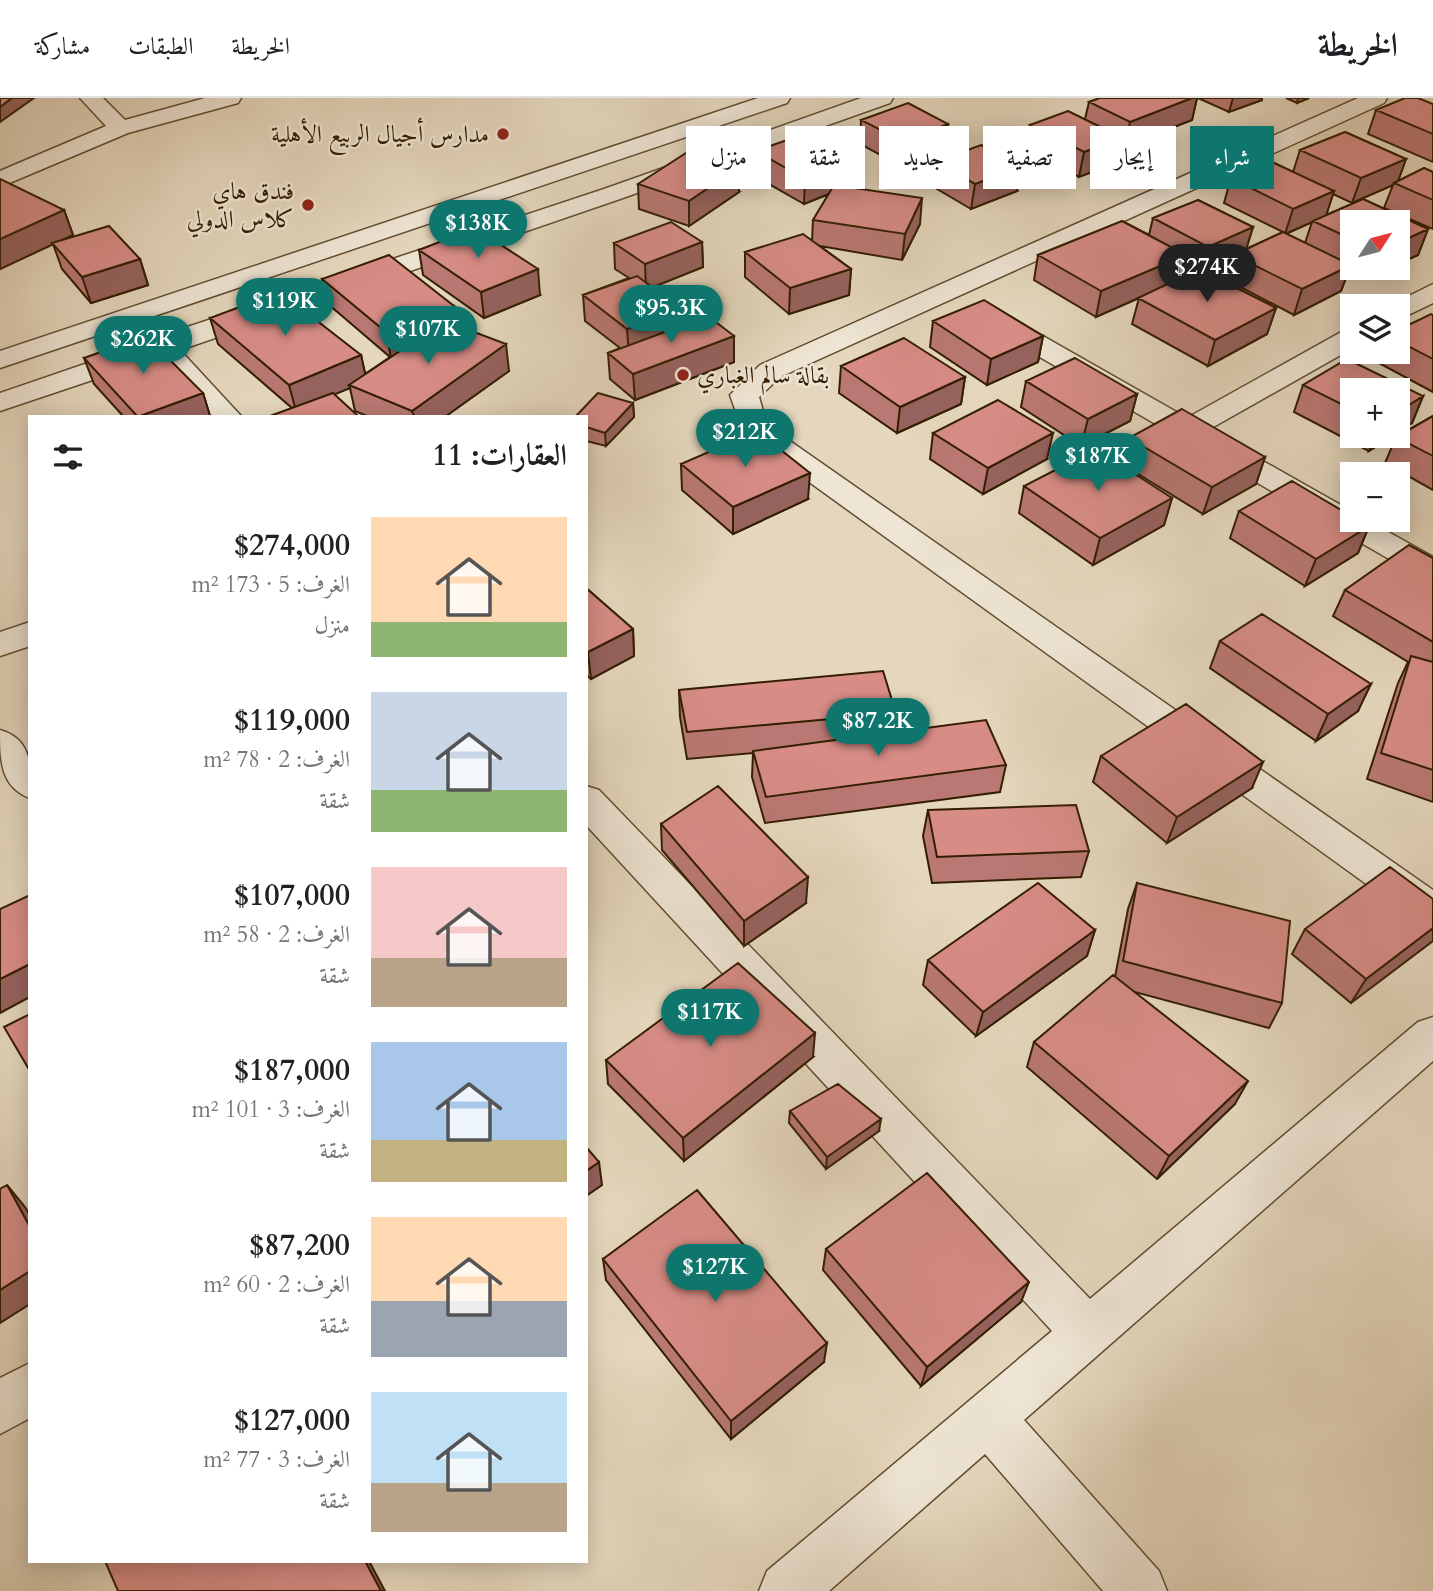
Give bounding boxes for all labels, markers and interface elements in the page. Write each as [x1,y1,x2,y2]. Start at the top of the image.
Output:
text: الخريطة [1318,23,1398,68]
text: مشاركة [35,30,90,63]
text: الطبقات [128,30,194,63]
text: الخريطة [232,30,290,63]
place label: مدارس أجيال الربيع الأهلية [271,117,489,156]
marker: مدارس أجيال الربيع الأهلية [495,126,511,142]
chip: منزل [686,126,771,189]
chip: شقة [785,126,865,189]
chip: جديد [879,126,969,189]
chip: تصفية [983,126,1076,189]
chip: إيجار [1090,126,1176,189]
chip: شراء [1190,126,1274,189]
place label: فندق هاي كلاس الدولي [187,175,294,238]
marker: فندق هاي كلاس الدولي [300,197,316,213]
pin: $138K [429,200,527,260]
text: $138K [445,207,511,238]
north arrow [1340,210,1410,280]
map controls [1340,210,1410,532]
pin: $274K [1158,244,1256,304]
text: $274K [1174,251,1240,282]
pin: $119K [236,278,334,338]
text: $119K [252,285,318,316]
pin: $95.3K [614,286,728,345]
text: $95.3K [635,292,707,323]
button: layers [1340,294,1410,364]
pin: $107K [379,306,477,366]
text: $107K [395,313,461,344]
pin: $262K [94,316,192,376]
text: $262K [110,323,176,354]
place label: بقالة سالم الغباري [697,359,829,396]
marker: بقالة سالم الغباري [675,367,691,383]
button: + [1340,378,1410,448]
pin: $212K [696,410,794,469]
text: $212K [712,416,778,447]
pin: $187K [1049,434,1147,493]
text: العقارات: 11 [432,435,567,476]
icon: filters [49,438,87,476]
text: $187K [1065,440,1131,471]
button: − [1340,462,1410,532]
text: $274,000 [234,525,350,566]
icon: home [427,545,511,629]
text: الغرف: 5 · 173 m² [191,569,350,600]
text: منزل [315,610,350,641]
pin: $87.2K [821,698,935,758]
text: $119,000 [234,700,350,741]
text: $87.2K [842,705,914,736]
icon: home [427,720,511,804]
text: الغرف: 2 · 78 m² [203,744,350,775]
text: شقة [320,785,350,816]
text: $107,000 [234,875,350,916]
icon: home [427,895,511,979]
text: الغرف: 2 · 58 m² [203,919,350,950]
text: شقة [320,960,350,991]
pin: $117K [661,990,759,1049]
text: $117K [677,996,743,1027]
text: $187,000 [234,1050,350,1091]
icon: home [427,1070,511,1154]
text: الغرف: 3 · 101 m² [191,1094,350,1125]
text: شقة [320,1135,350,1166]
text: $87,200 [249,1225,350,1266]
pin: $127K [666,1244,764,1304]
icon: home [427,1245,511,1329]
text: $127K [682,1251,748,1282]
text: الغرف: 2 · 60 m² [203,1269,350,1300]
text: شقة [320,1310,350,1341]
text: $127,000 [234,1400,350,1441]
icon: home [427,1420,511,1504]
text: الغرف: 3 · 77 m² [203,1444,350,1475]
text: شقة [320,1485,350,1516]

